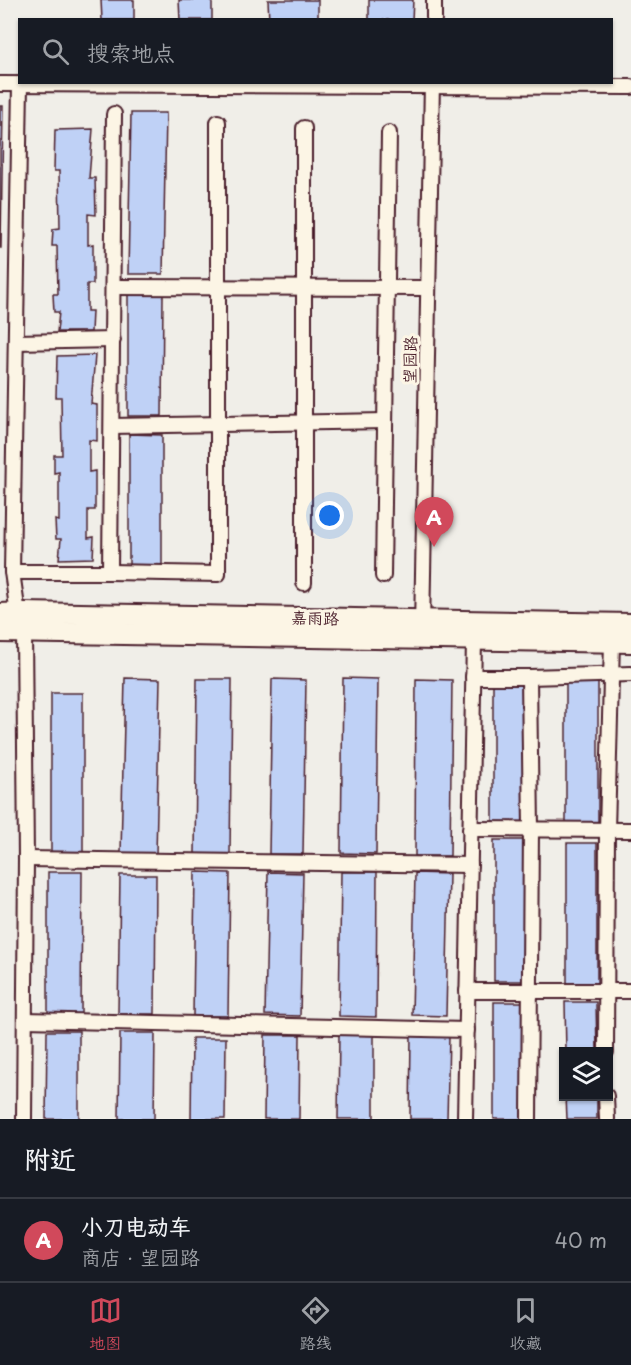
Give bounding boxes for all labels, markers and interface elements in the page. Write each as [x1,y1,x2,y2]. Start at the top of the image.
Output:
search box [18,18,613,84]
icon: search [39,35,72,68]
text: 搜索地点 [87,35,175,68]
street label: 望园路 [397,336,421,384]
pin: A [414,498,454,547]
your location [315,501,344,530]
street label: 嘉雨路 [291,605,339,629]
map controls [559,1047,613,1101]
button: layers [559,1047,613,1101]
text: 附近 [24,1139,76,1178]
text: 小刀电动车 [81,1209,191,1242]
text: A [36,1225,51,1255]
text: 40 m [555,1225,607,1255]
text: 商店 · 望园路 [81,1242,200,1272]
tab: 地图 [89,1294,122,1354]
tab: 路线 [299,1294,332,1354]
tab: 收藏 [509,1294,542,1354]

